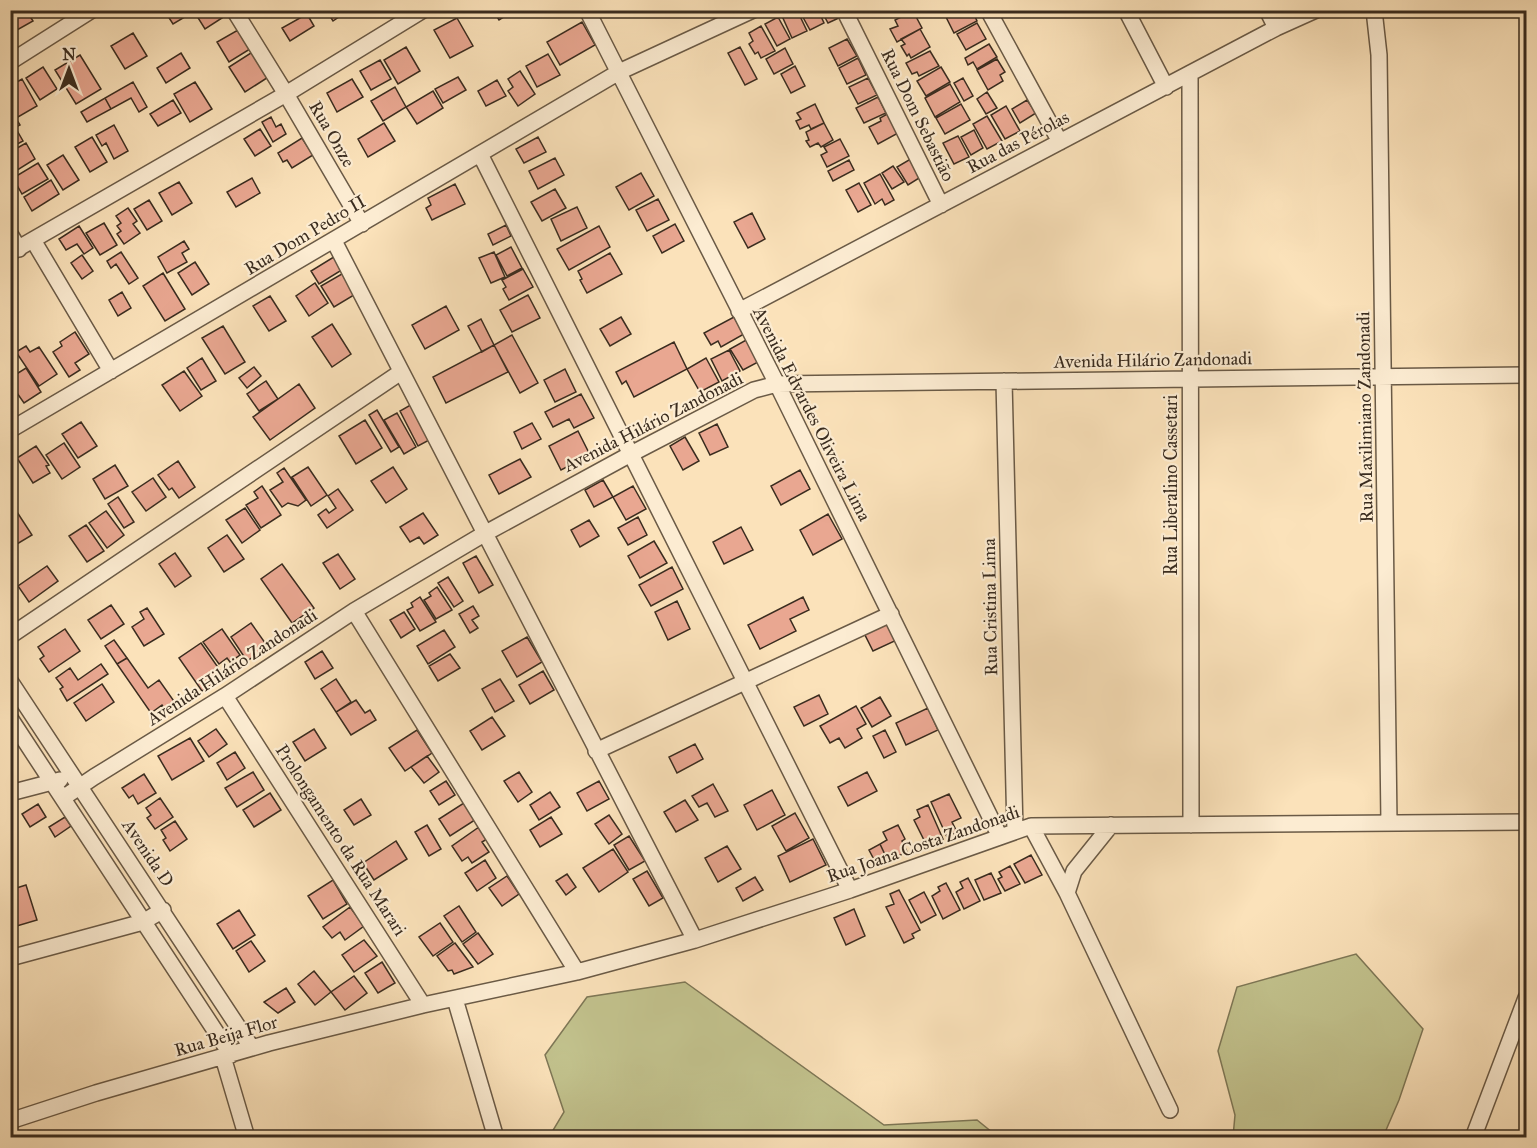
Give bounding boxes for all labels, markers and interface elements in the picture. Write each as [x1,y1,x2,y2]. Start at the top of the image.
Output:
north arrow [39,39,99,99]
text: N [62,45,76,64]
street label: Rua Dom Sebastião [876,45,960,185]
street label: Rua Onze [304,97,360,171]
street label: Rua das Pérolas [963,106,1073,178]
street label: Rua Dom Pedro II [240,190,370,280]
street label: Avenida Edvardes Oliveira Lima [748,302,876,525]
street label: Rua Maxilimiano Zandonadi [1352,311,1378,523]
street label: Avenida Hilário Zandonadi [1053,347,1252,373]
street label: Avenida Hilário Zandonadi [559,367,746,477]
street label: Rua Liberalino Cassetari [1160,394,1182,576]
street label: Rua Cristina Lima [978,538,1002,676]
street label: Avenida Hilário Zandonadi [142,604,321,731]
street label: Prolongamento da Rua Marari [270,740,411,940]
street label: Rua Joana Costa Zandonadi [824,801,1023,888]
street label: Avenida D [117,814,179,891]
street label: Rua Beija Flor [172,1011,280,1061]

